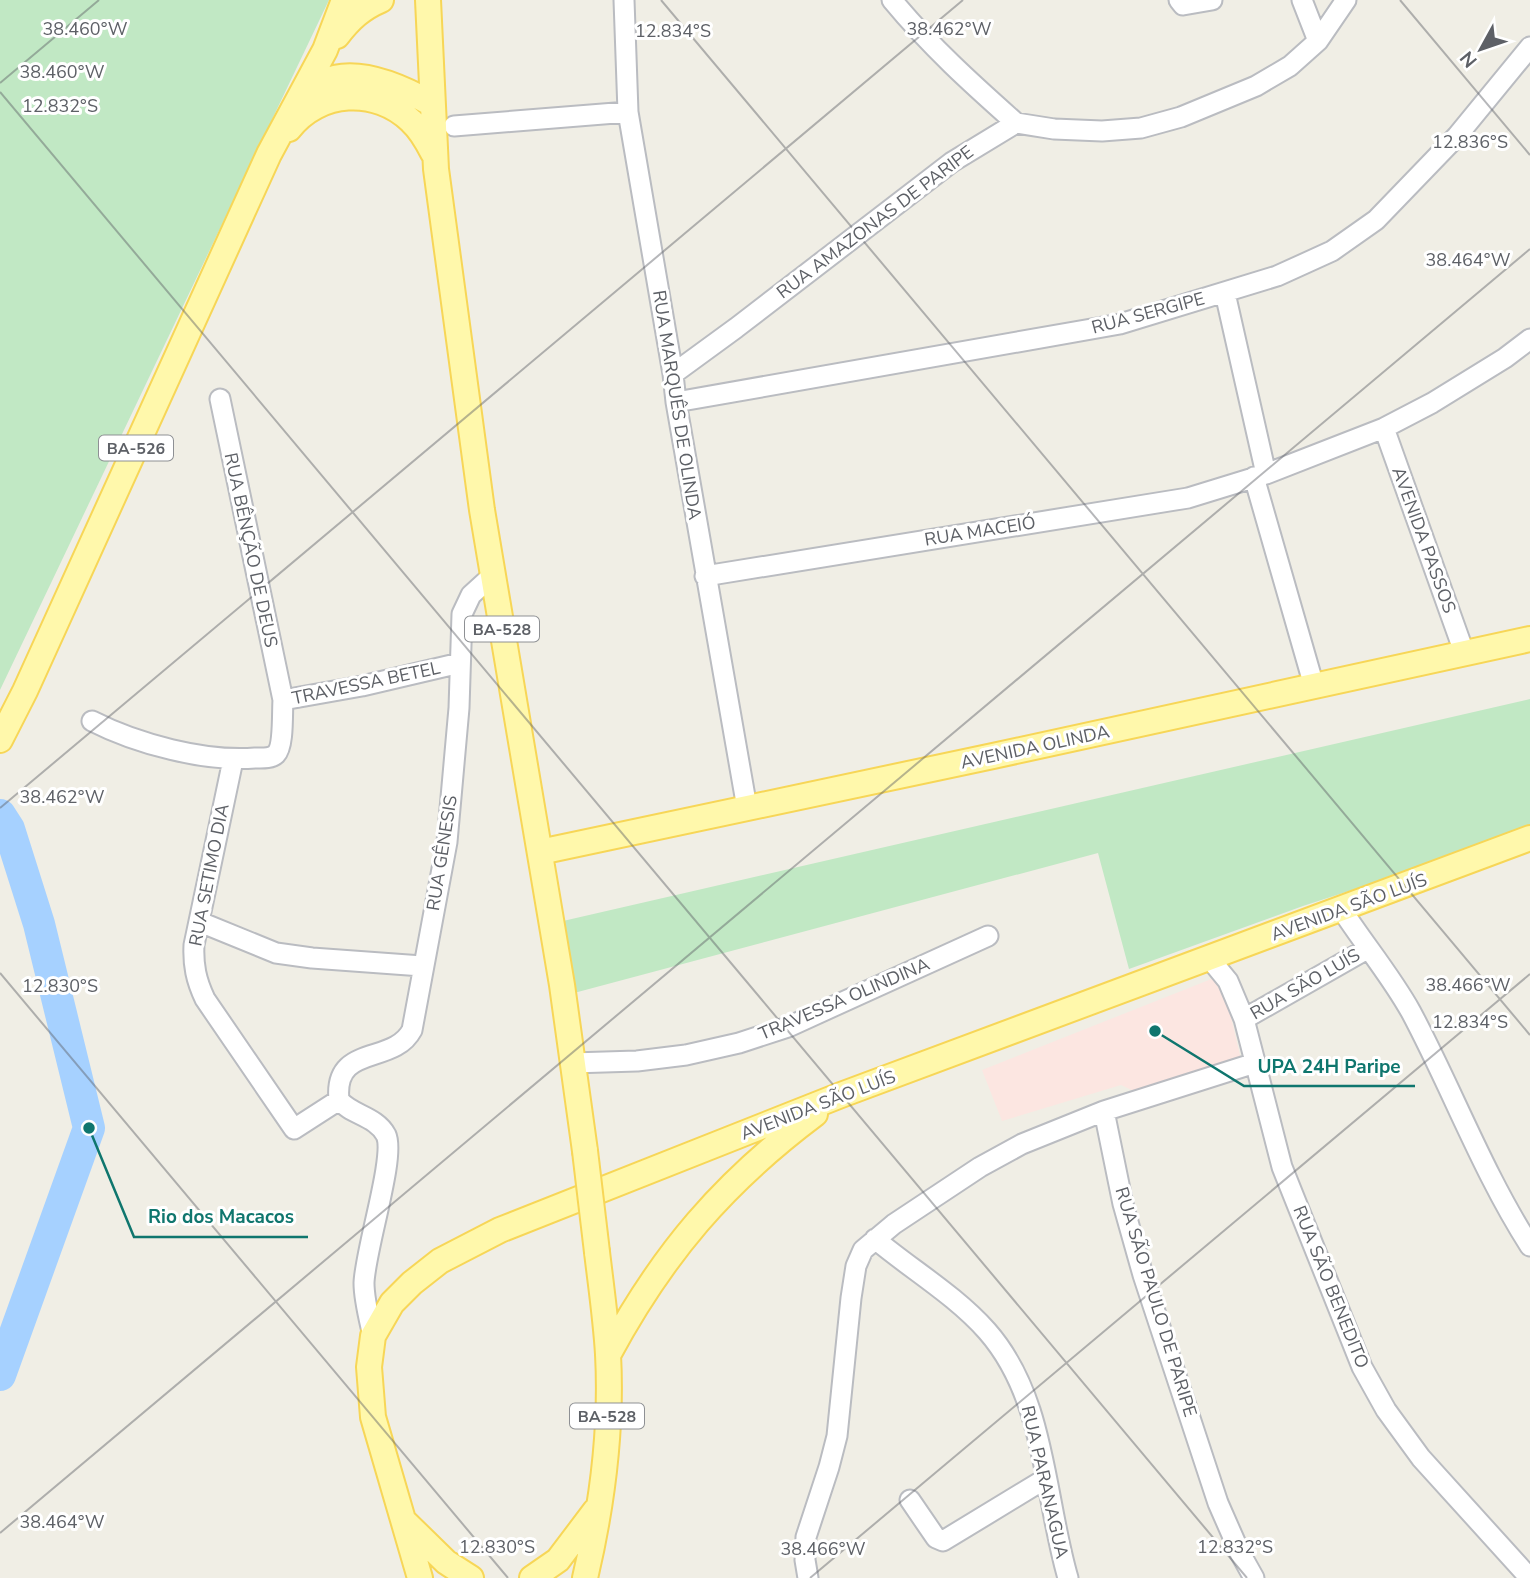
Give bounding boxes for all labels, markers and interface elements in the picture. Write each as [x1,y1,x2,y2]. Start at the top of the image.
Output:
north arrow [1446,14,1516,84]
text: 38.460°W [43,17,128,41]
text: 38.462°W [907,17,992,41]
text: 12.834°S [635,19,711,43]
text: N [1454,45,1483,73]
text: 38.460°W [20,60,105,84]
text: 12.832°S [22,94,98,118]
text: 12.836°S [1432,130,1508,154]
street label: RUA AMAZONAS DE PARIPE [772,140,978,304]
text: 38.464°W [1426,248,1511,272]
street label: RUA SERGIPE [1089,286,1207,340]
street label: RUA MARQUÊS DE OLINDA [647,288,707,522]
road number: BA-526 [99,436,173,461]
street label: RUA BÊNÇÃO DE DEUS [219,450,283,650]
street label: AVENIDA PASSOS [1386,464,1462,616]
street label: RUA MACEIÓ [923,510,1037,552]
road number: BA-528 [465,616,539,642]
street label: TRAVESSA BETEL [290,656,443,710]
street label: AVENIDA OLINDA [958,720,1112,774]
text: 38.462°W [20,785,105,809]
street label: RUA GÊNESIS [421,793,463,913]
street label: RUA SETIMO DIA [183,802,235,948]
street label: AVENIDA SÃO LUÍS [1268,868,1430,946]
street label: RUA SÃO LUÍS [1246,943,1364,1025]
street label: TRAVESSA OLINDINA [755,952,933,1046]
text: 38.466°W [1426,973,1511,997]
text: 12.830°S [22,974,98,998]
text: 12.834°S [1432,1010,1508,1034]
callout: UPA 24H Paripe [1244,1046,1415,1086]
text: UPA 24H Paripe [1257,1054,1401,1080]
street label: AVENIDA SÃO LUÍS [737,1064,899,1146]
street label: RUA SÃO PAULO DE PARIPE [1110,1184,1202,1420]
callout: Rio dos Macacos [134,1197,308,1237]
street label: RUA SÃO BENEDITO [1287,1202,1375,1372]
text: Rio dos Macacos [148,1204,294,1230]
street label: RUA PARANAGUA [1016,1403,1074,1561]
road number: BA-528 [570,1404,644,1428]
text: 38.464°W [20,1510,105,1534]
text: 12.830°S [459,1535,535,1559]
text: 12.832°S [1197,1535,1273,1559]
text: 38.466°W [781,1537,866,1561]

